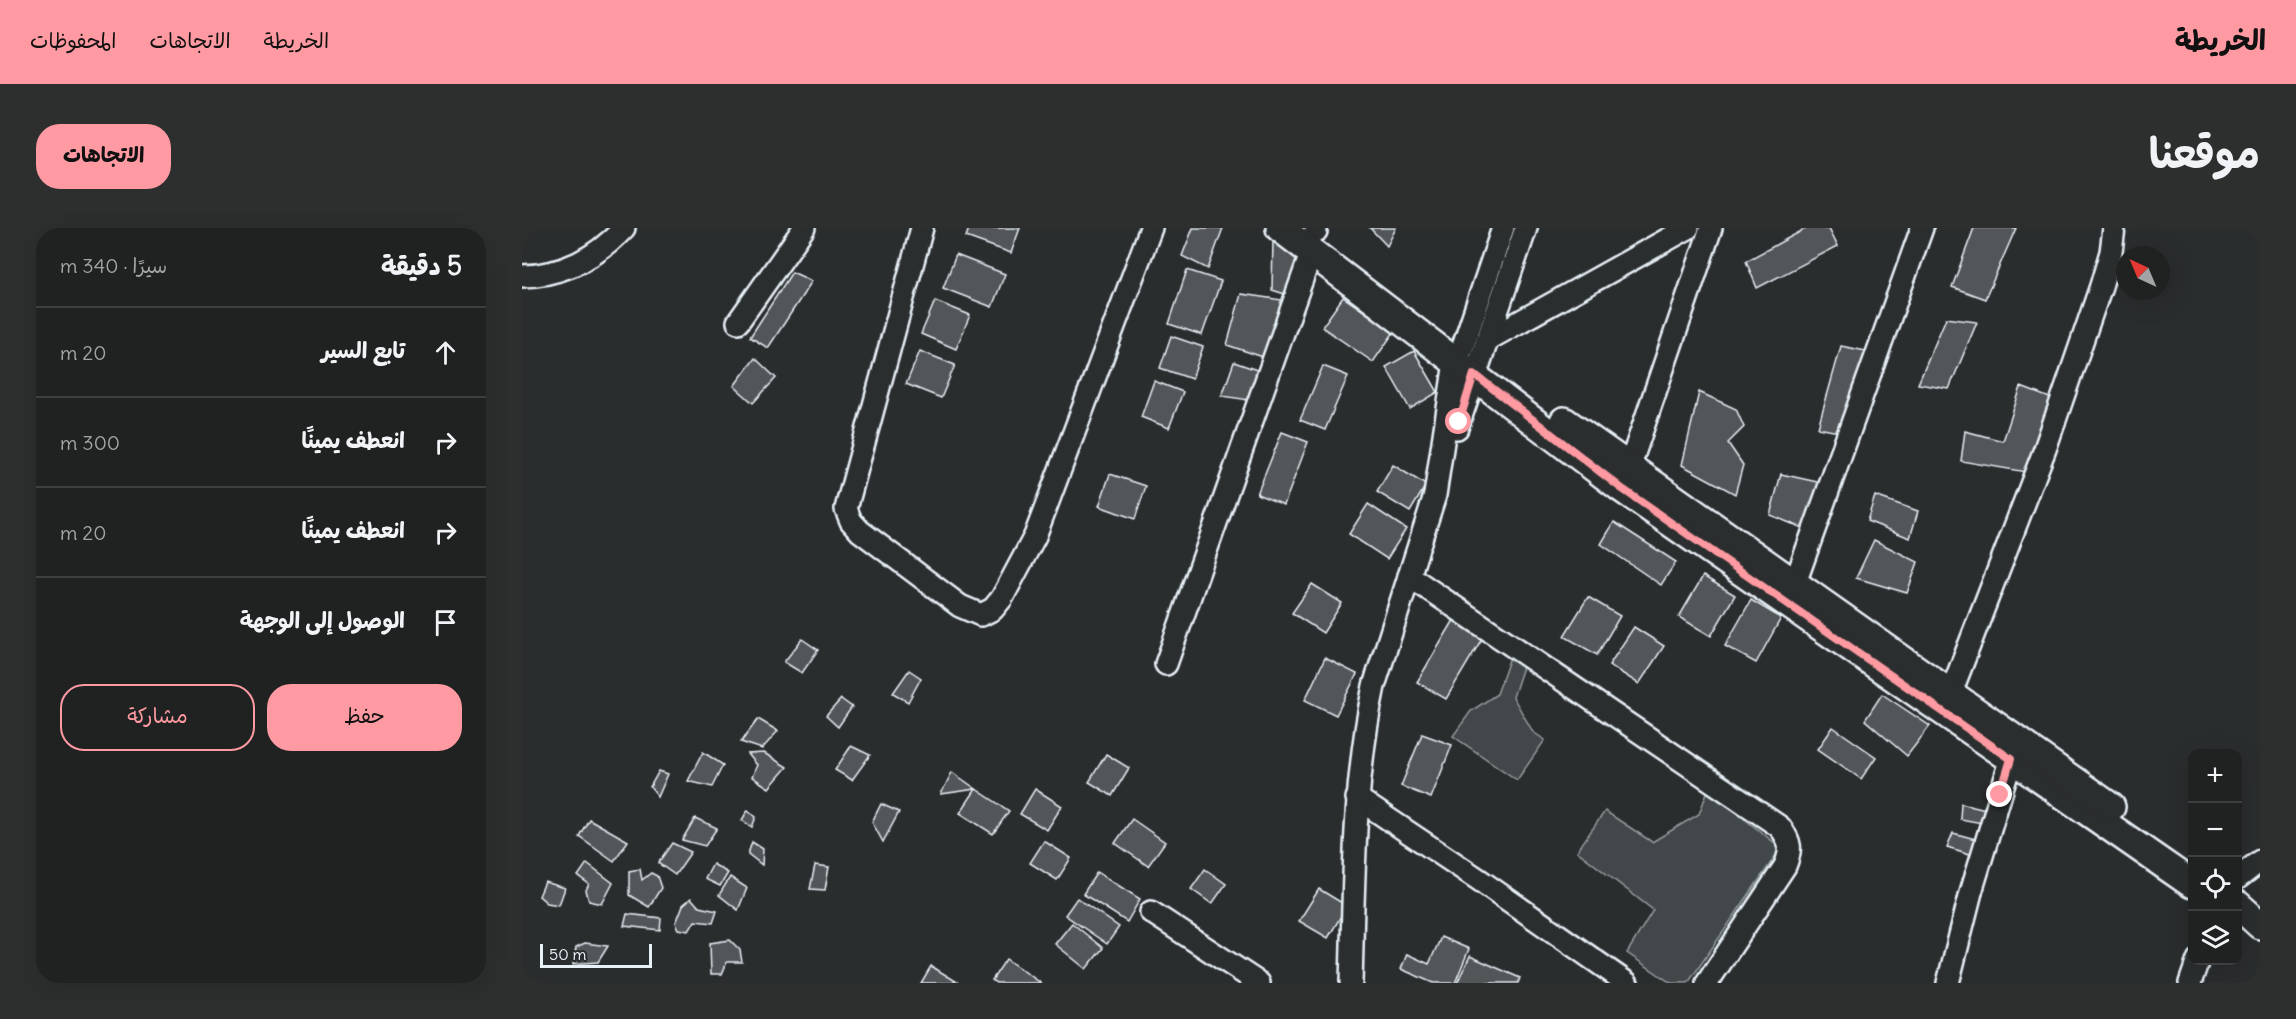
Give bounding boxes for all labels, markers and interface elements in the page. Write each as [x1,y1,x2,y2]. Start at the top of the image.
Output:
text: الخريطة [2175,22,2266,58]
text: المحفوظات [30,27,116,54]
text: الاتجاهات [149,27,231,54]
text: الخريطة [264,27,329,54]
button: الاتجاهات [36,124,171,189]
text: موقعنا [2149,127,2260,179]
north arrow [2116,246,2170,300]
text: 5 دقيقة [381,249,462,282]
text: سيرًا · 340 m [60,253,167,278]
text: تابع السير [321,336,405,364]
icon: ahead [429,336,462,369]
text: 20 m [60,340,106,365]
route start [1445,408,1471,434]
text: انعطف يمينًا [302,426,405,454]
icon: right [429,426,462,459]
text: 300 m [60,430,120,455]
text: انعطف يمينًا [302,516,405,544]
icon: right [429,516,462,549]
text: 20 m [60,520,106,545]
text: الوصول إلى الوجهة [240,606,405,634]
icon: arrive [429,606,462,639]
button: مشاركة [60,684,255,751]
button: حفظ [267,684,462,751]
map controls [2188,749,2242,965]
button: + [2188,749,2242,803]
route end [1986,781,2012,807]
button: − [2188,803,2242,857]
button: locate [2188,857,2242,911]
button: layers [2188,911,2242,965]
scale bar [540,941,652,968]
text: 50 m [549,944,587,964]

